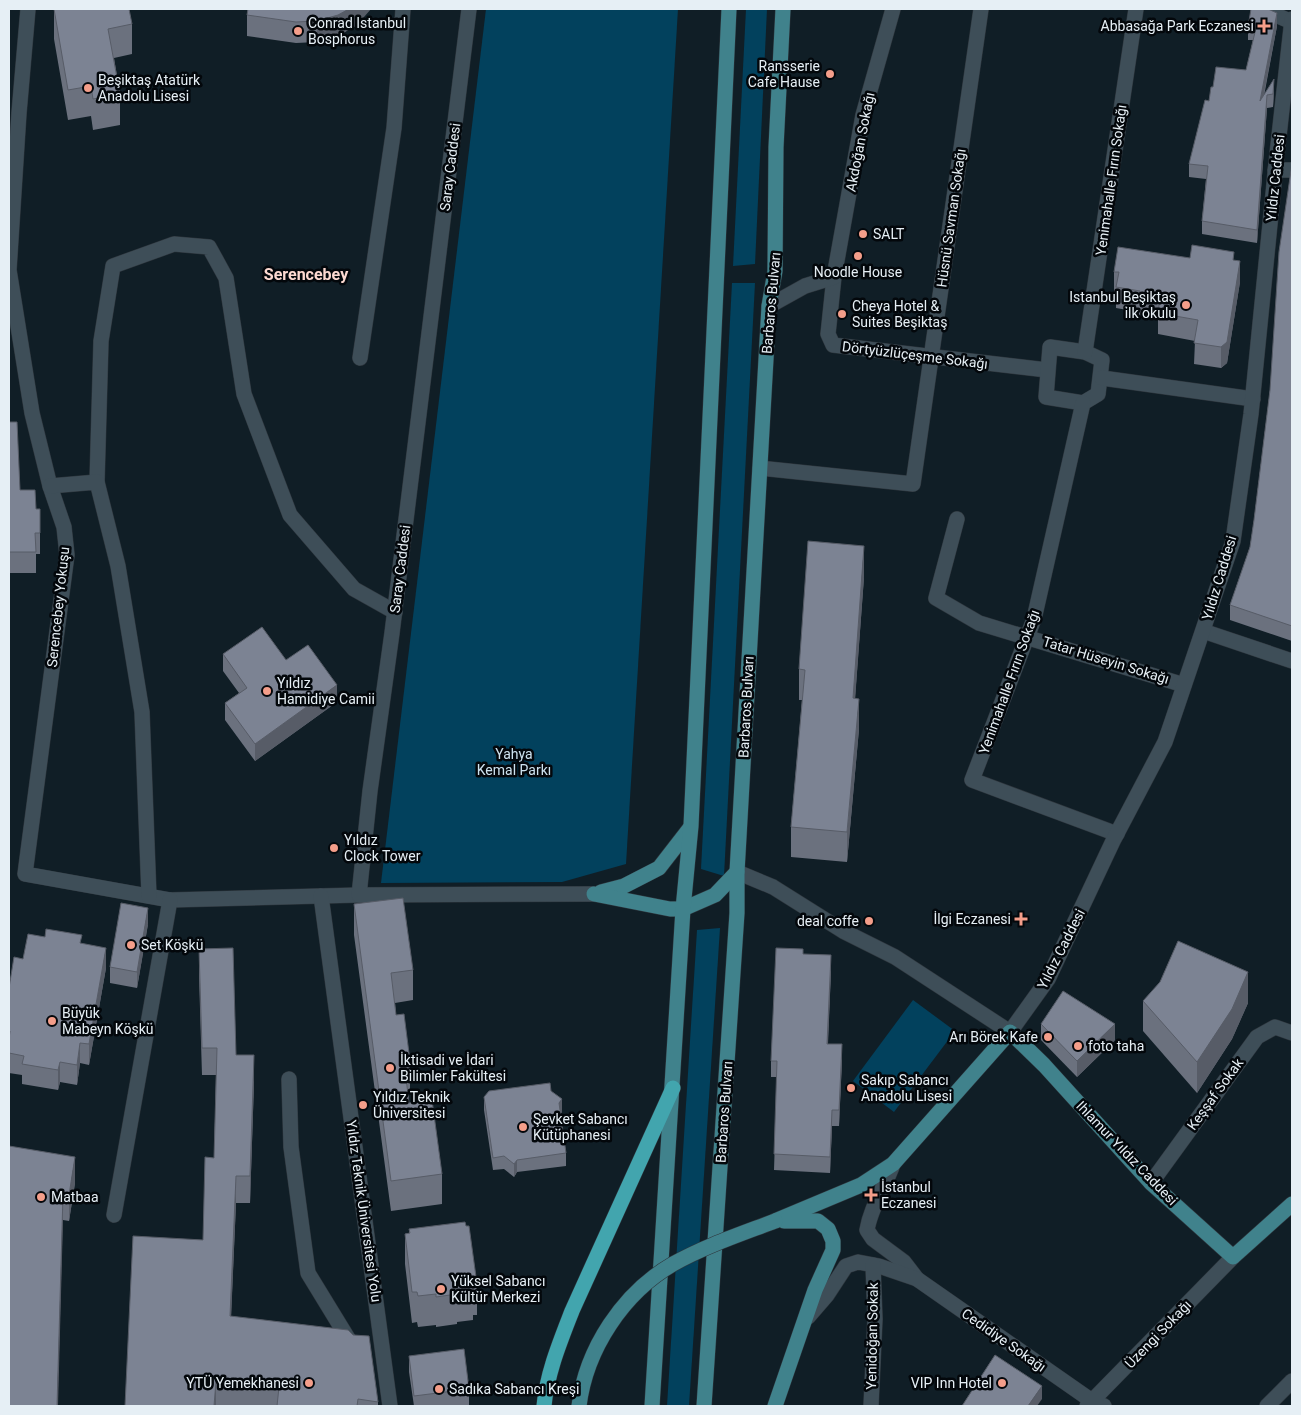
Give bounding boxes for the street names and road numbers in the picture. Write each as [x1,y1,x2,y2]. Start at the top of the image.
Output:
street label: Akdoğan Sokağı [843,91,877,193]
street label: Yenimahalle Fırın Sokağı [1092,103,1130,257]
street label: Saray Caddesi [437,122,463,212]
street label: Yıldız Caddesi [1262,134,1288,222]
street label: Hüsnü Savman Sokağı [933,148,969,288]
street label: Barbaros Bulvarı [759,251,783,355]
street label: Dörtyüzlüçeşme Sokağı [841,338,989,372]
street label: Saray Caddesi [387,524,413,614]
street label: Yıldız Caddesi [1199,534,1239,622]
street label: Serencebey Yokuşu [44,546,72,668]
street label: Yenimahalle Fırın Sokağı [975,608,1043,756]
street label: Tatar Hüseyin Sokağı [1041,633,1171,687]
street label: Barbaros Bulvarı [735,656,757,758]
street label: Yıldız Caddesi [1034,906,1088,992]
street label: Keşşaf Sokak [1184,1054,1247,1133]
street label: Barbaros Bulvarı [712,1060,736,1164]
street label: Ihlamur Yıldız Caddesi [1073,1098,1181,1208]
street label: Yıldız Teknik Üniversitesi Yolu [343,1119,385,1303]
street label: Yenidoğan Sokak [863,1281,881,1390]
street label: Üzengi Sokağı [1122,1297,1194,1371]
street label: Cedidiye Sokağı [959,1305,1049,1375]

